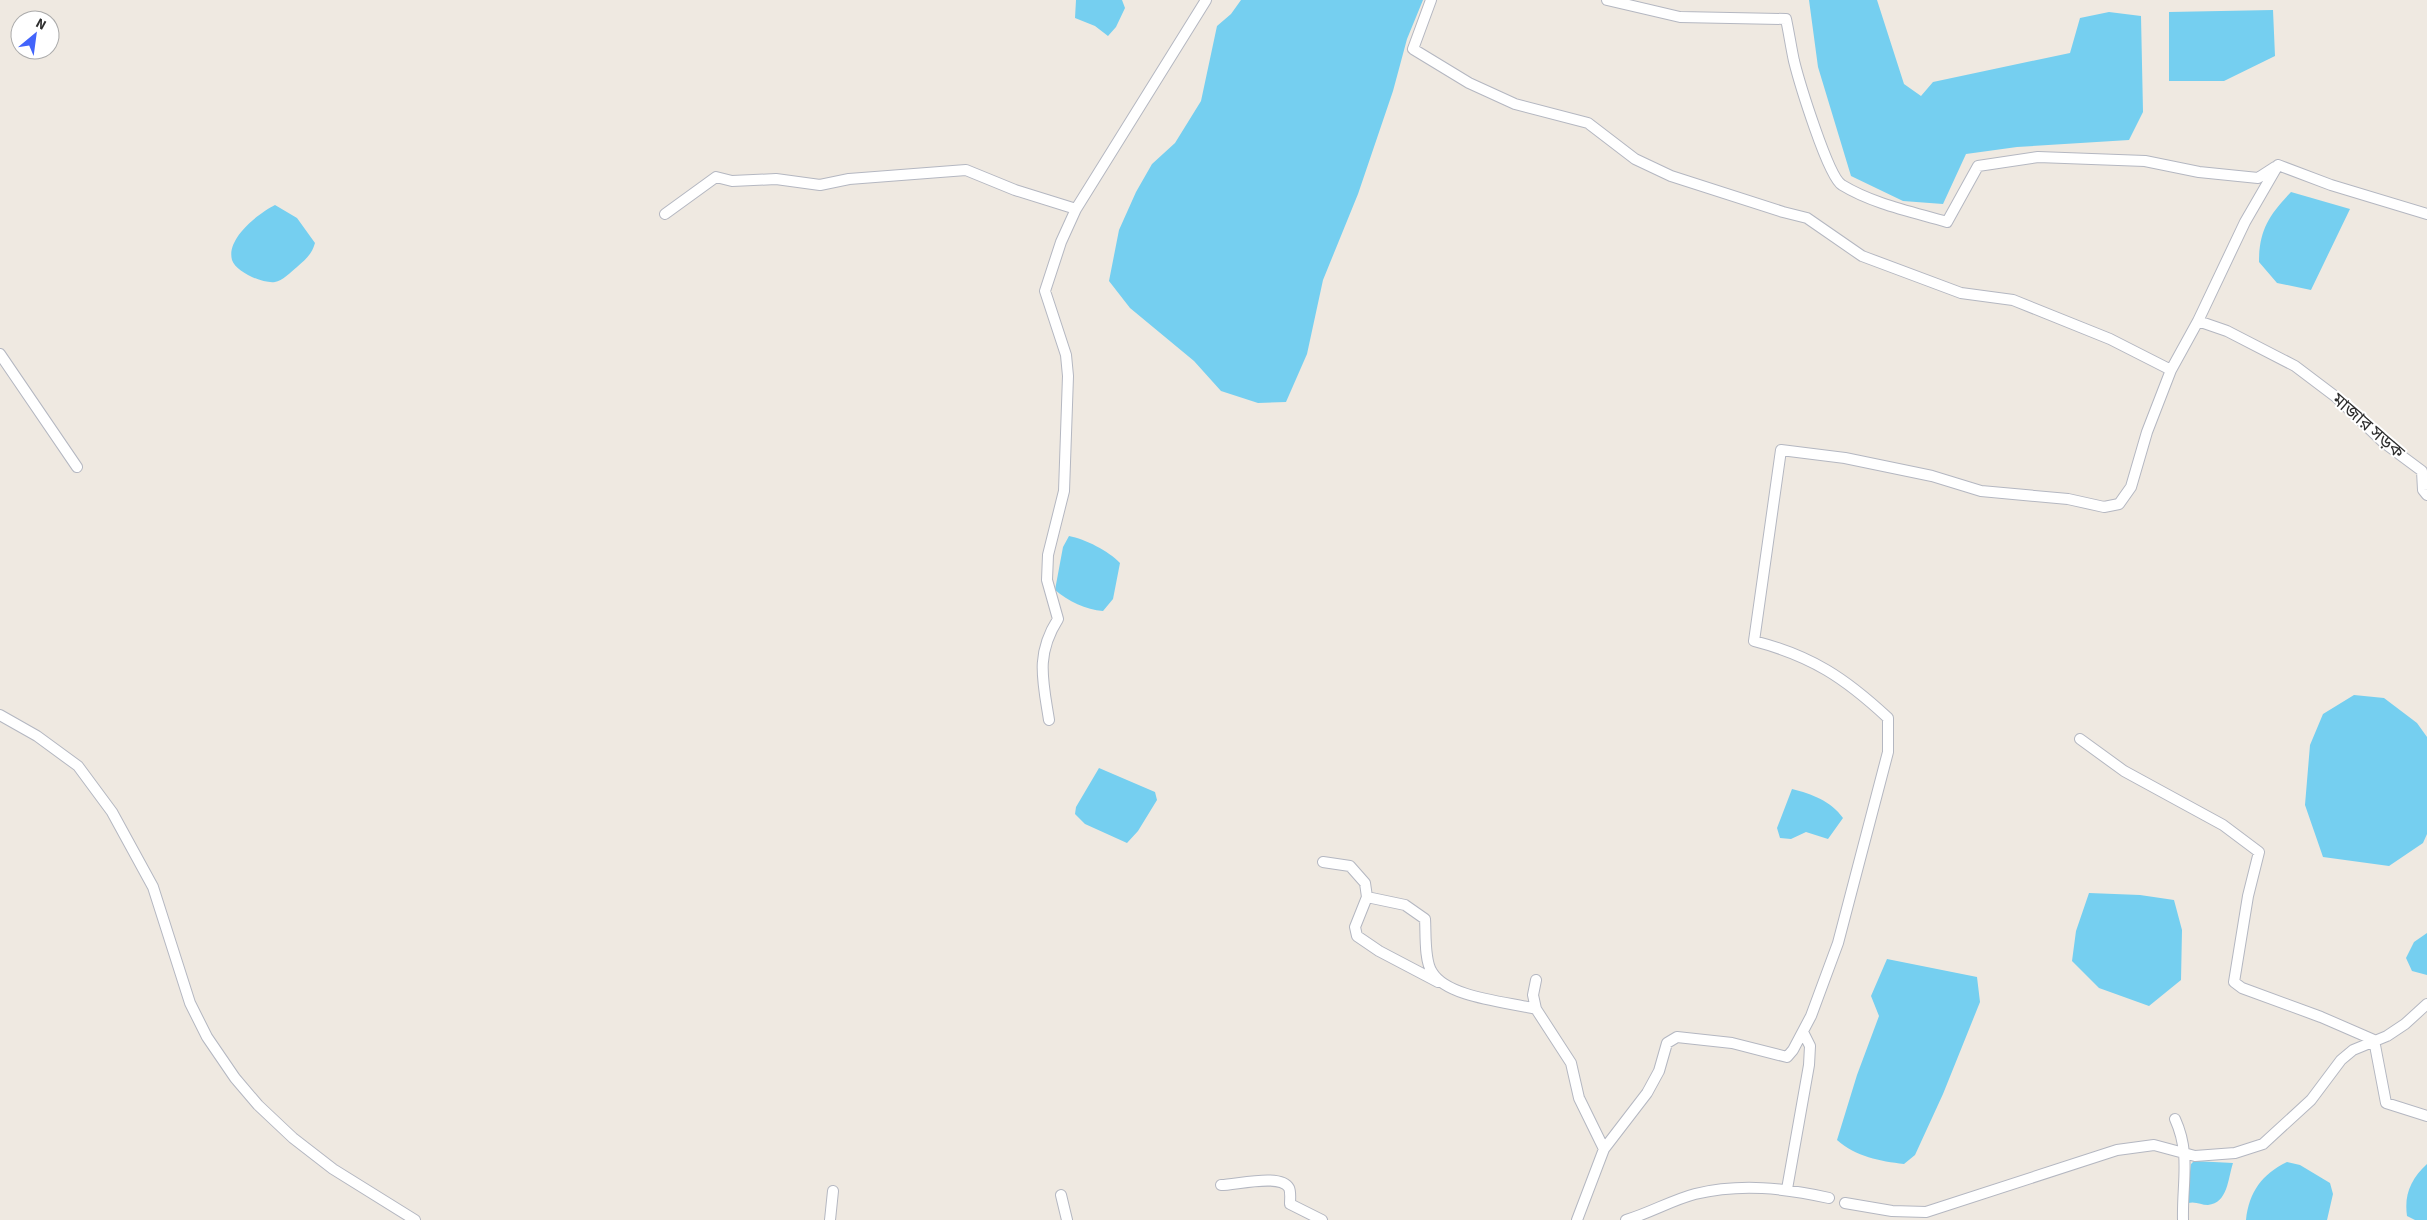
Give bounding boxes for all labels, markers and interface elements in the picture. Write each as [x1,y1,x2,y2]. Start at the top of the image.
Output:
north arrow [10,10,60,60]
text: N [32,14,50,36]
street label: মাজার সড়ক [2325,387,2410,465]

